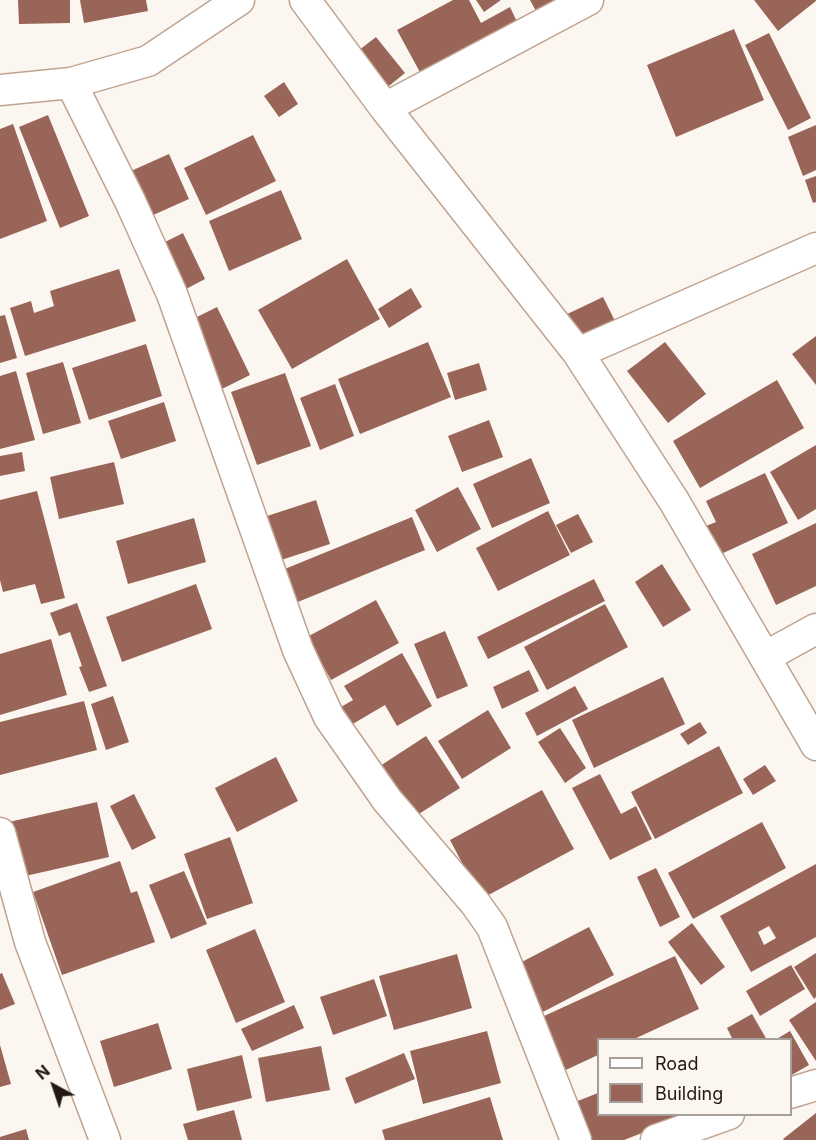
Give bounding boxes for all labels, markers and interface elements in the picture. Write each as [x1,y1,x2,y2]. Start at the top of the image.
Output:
legend [597,1038,792,1116]
text: Road [655,1053,698,1074]
north arrow [24,1056,84,1116]
text: N [31,1061,54,1084]
text: Building [655,1083,723,1104]

